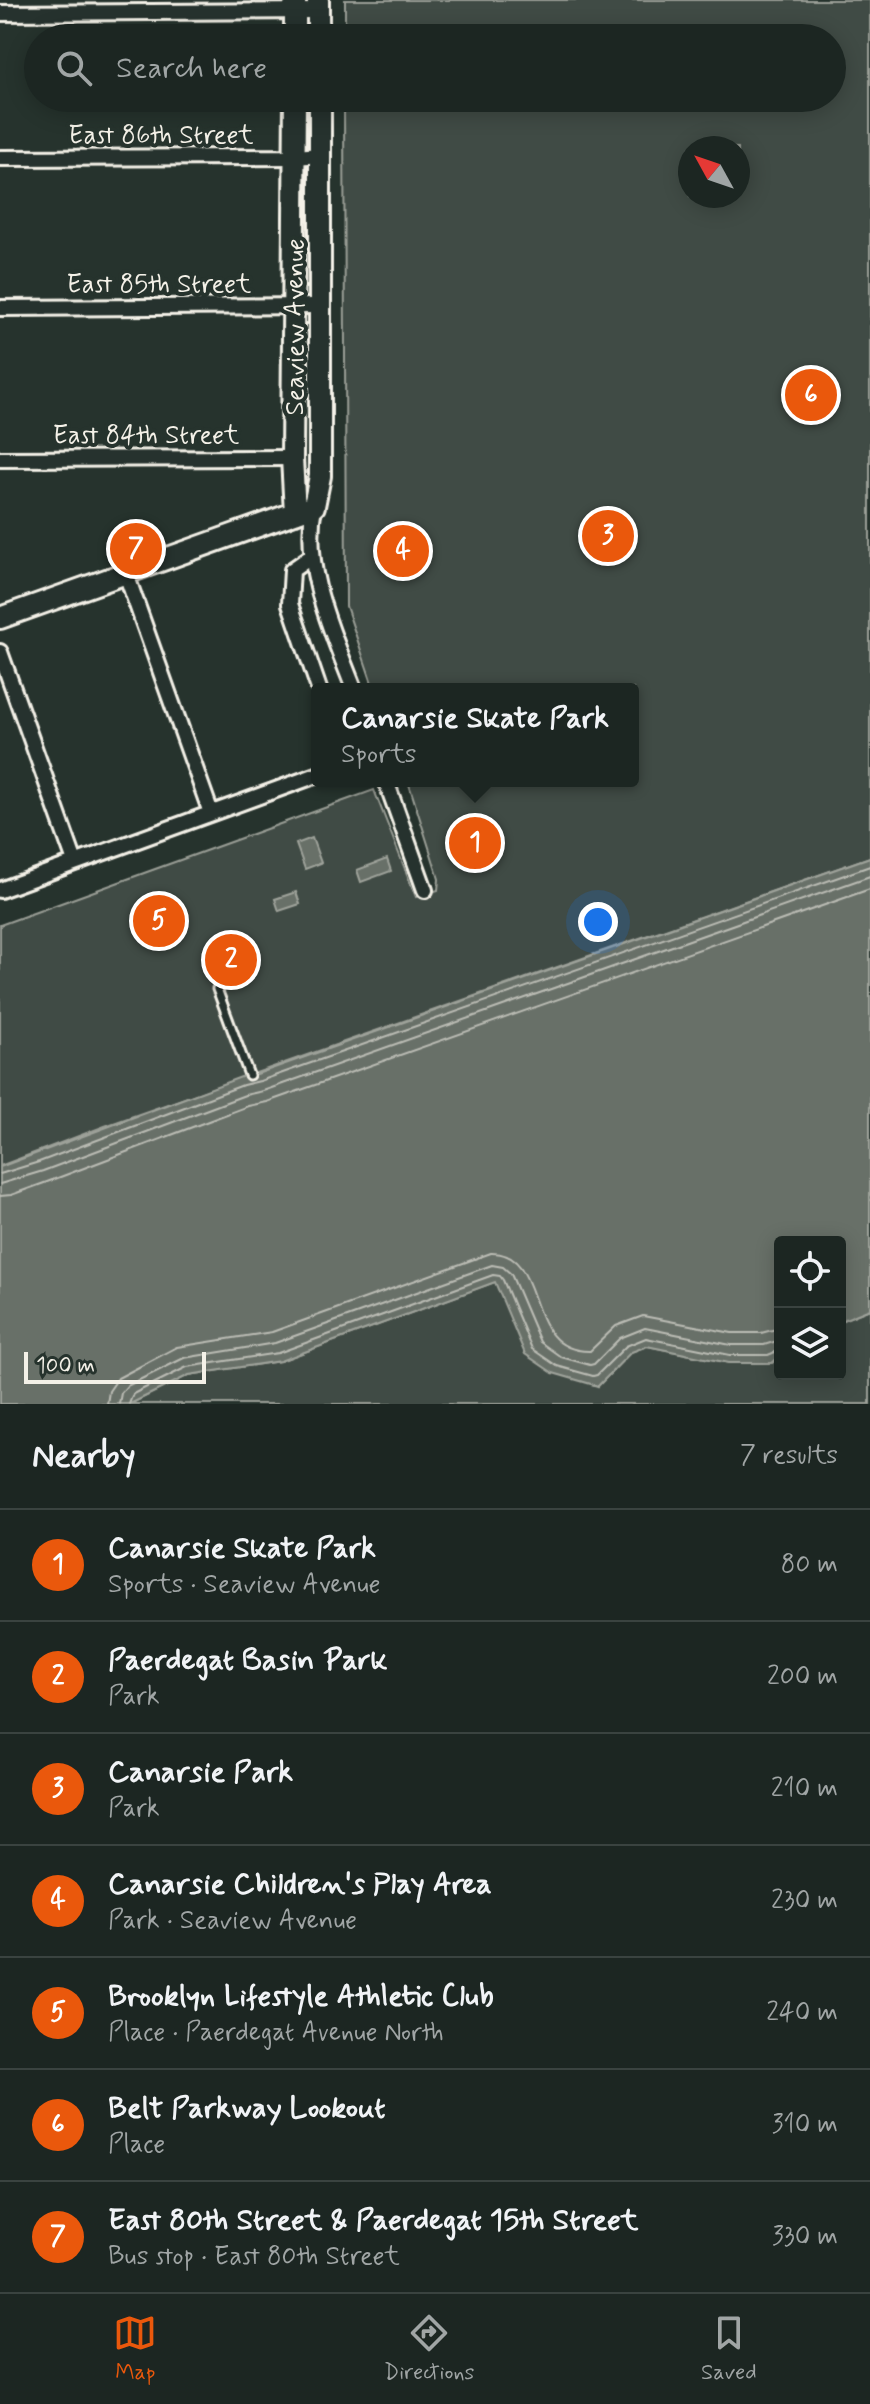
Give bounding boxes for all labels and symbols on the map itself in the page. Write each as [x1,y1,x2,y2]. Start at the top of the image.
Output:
street label: East 86th Street [68,119,254,153]
north arrow [678,136,750,208]
street label: Seaview Avenue [279,238,313,416]
street label: East 85th Street [67,268,251,302]
pin: 6 [785,365,837,425]
street label: East 84th Street [53,419,239,453]
pin: 3 [582,506,634,566]
pin: 7 [110,519,162,579]
pin: 4 [377,521,429,581]
pin: 1 [449,813,501,873]
pin: 5 [133,891,185,951]
your location [578,902,618,942]
pin: 2 [205,930,257,990]
scale bar [24,1348,206,1384]

